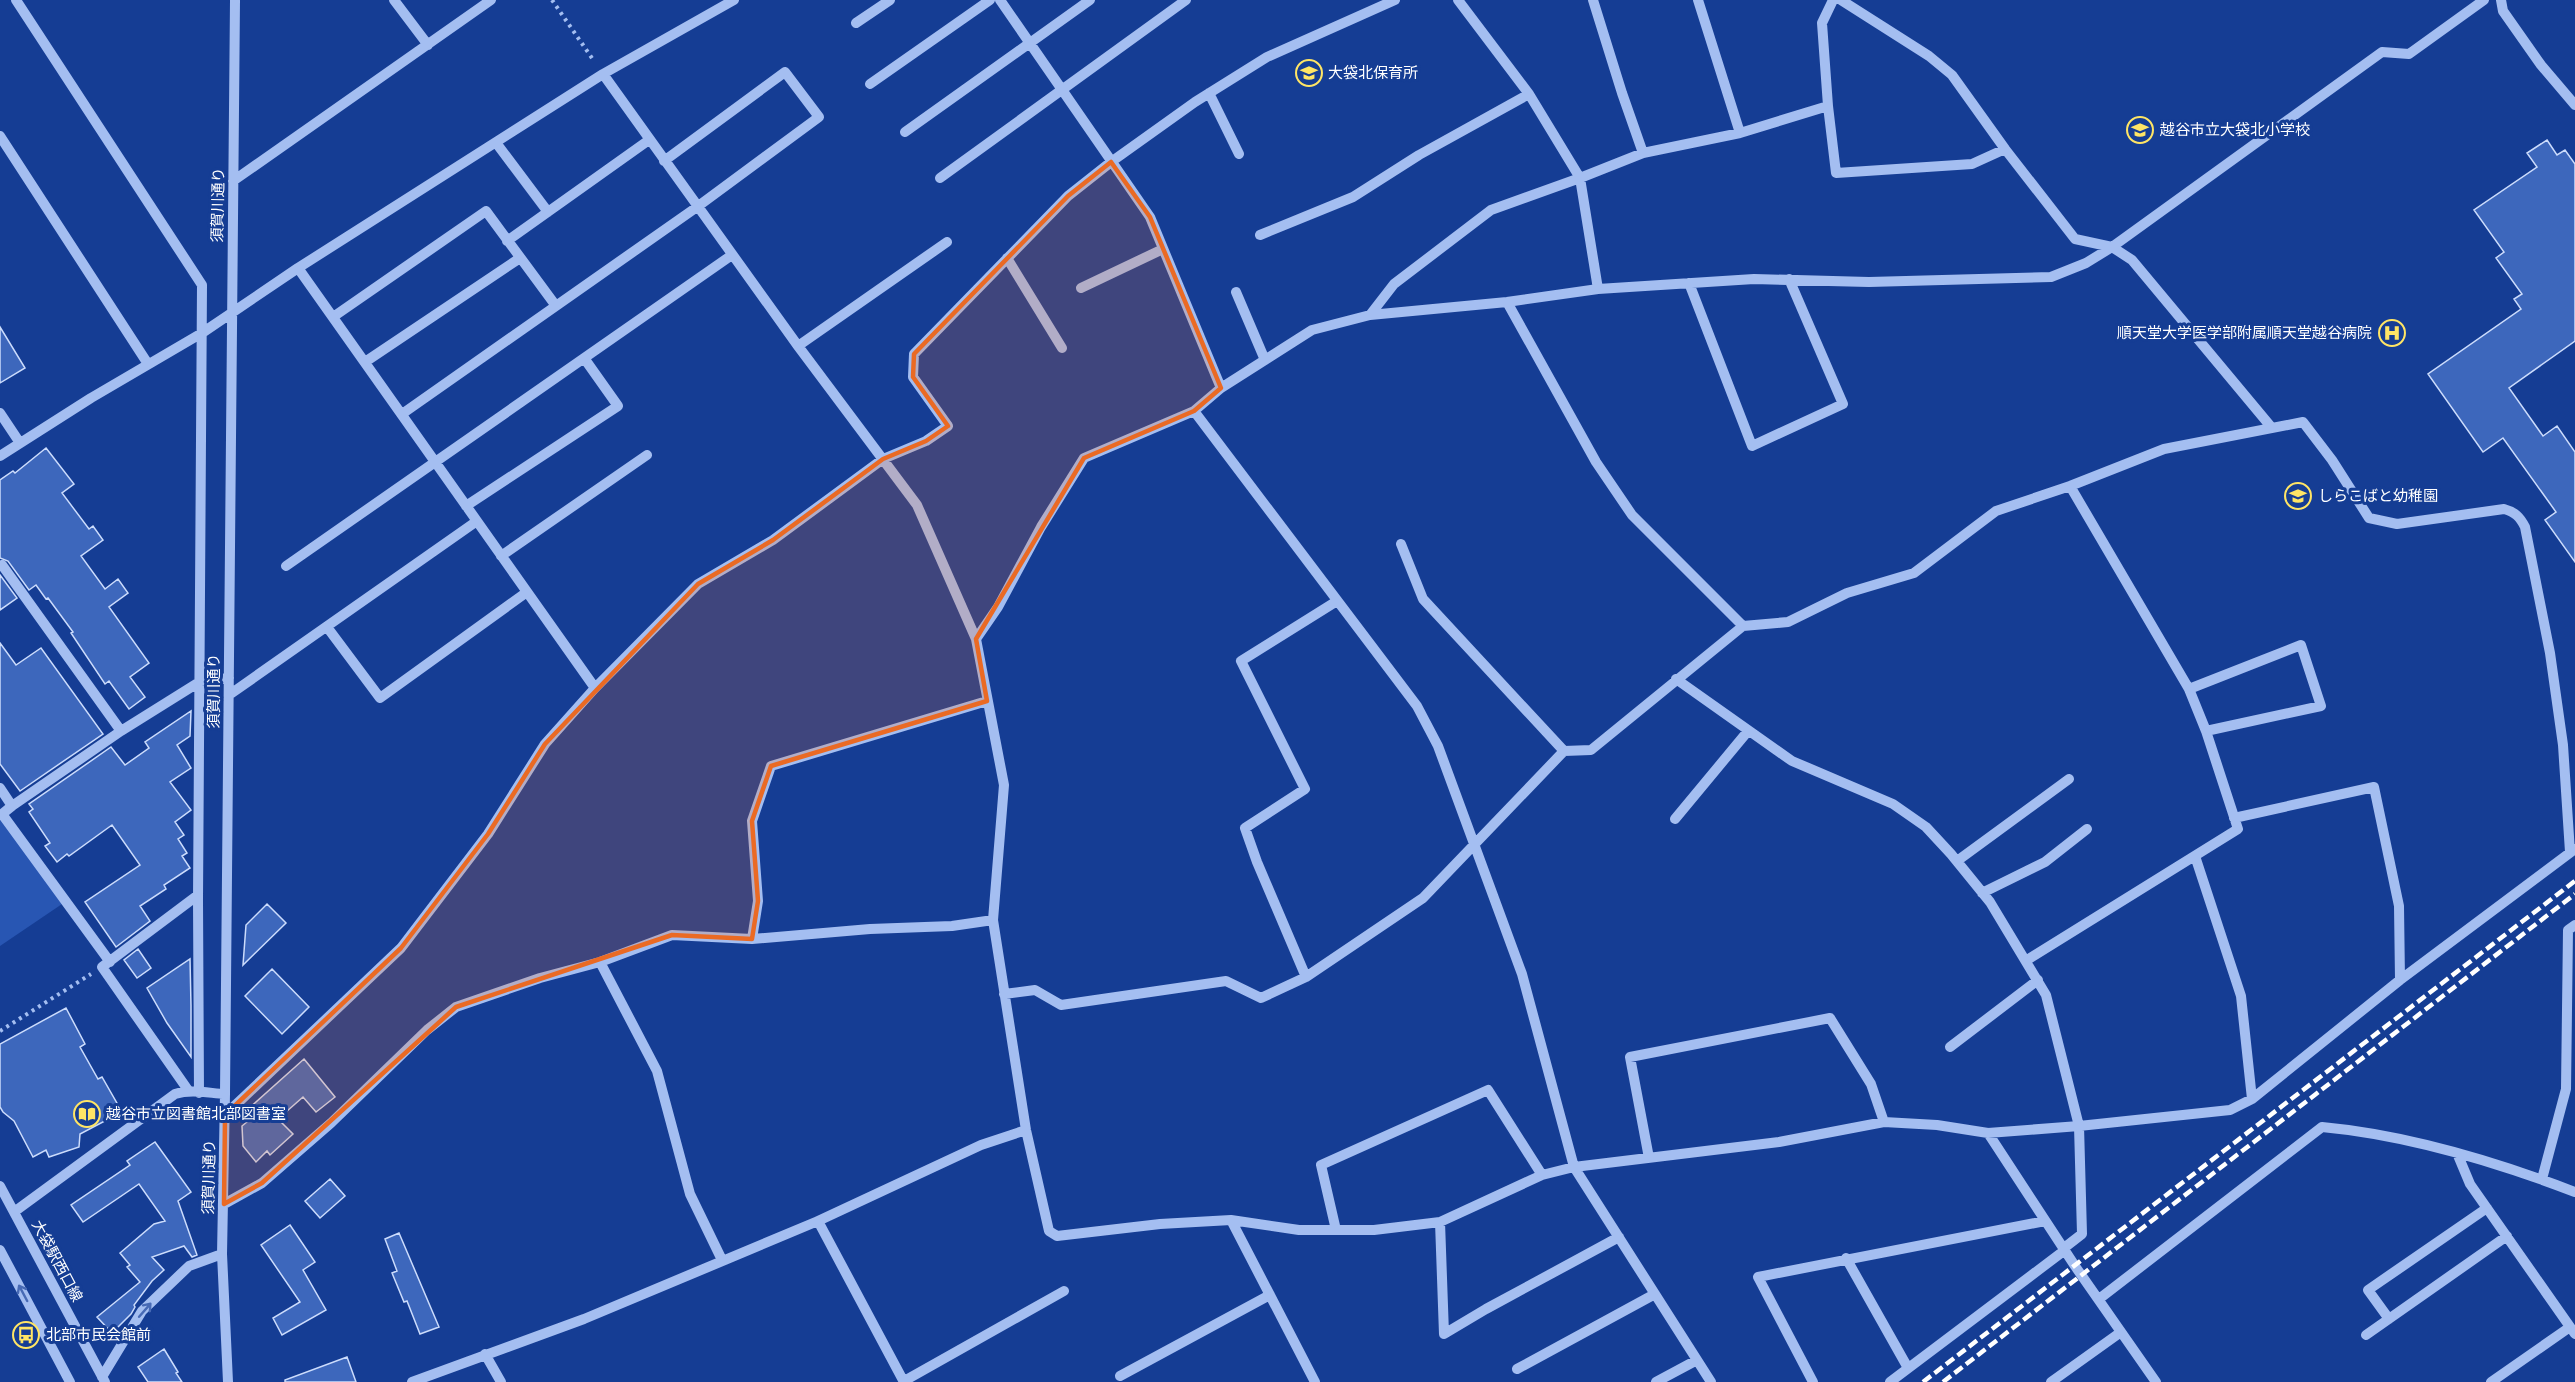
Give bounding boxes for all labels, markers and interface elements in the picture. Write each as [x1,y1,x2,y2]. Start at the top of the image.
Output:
school or university icon: 大袋北保育所 [1294,58,1324,88]
place label: 大袋北保育所 [1328,63,1418,82]
school or university icon: 越谷市立大袋北小学校 [2125,115,2155,145]
place label: 越谷市立大袋北小学校 [2159,120,2310,139]
street label: 須賀川通り [207,167,228,243]
hospital icon: 順天堂大学医学部附属順天堂越谷病院 [2377,318,2407,348]
place label: 順天堂大学医学部附属順天堂越谷病院 [2117,323,2372,342]
school or university icon: しらこばと幼稚園 [2283,481,2313,511]
place label: しらこばと幼稚園 [2318,486,2438,505]
street label: 須賀川通り [204,653,223,729]
library icon: 越谷市立図書館北部図書室 [72,1099,102,1129]
place label: 越谷市立図書館北部図書室 [105,1104,286,1123]
street label: 須賀川通り [198,1139,219,1215]
street label: 大袋駅西口線 [28,1217,87,1305]
one-way arrow [17,1285,29,1302]
one-way arrow [138,1302,151,1318]
bus stop icon: 北部市民会館前 [11,1320,41,1350]
place label: 北部市民会館前 [46,1325,151,1344]

